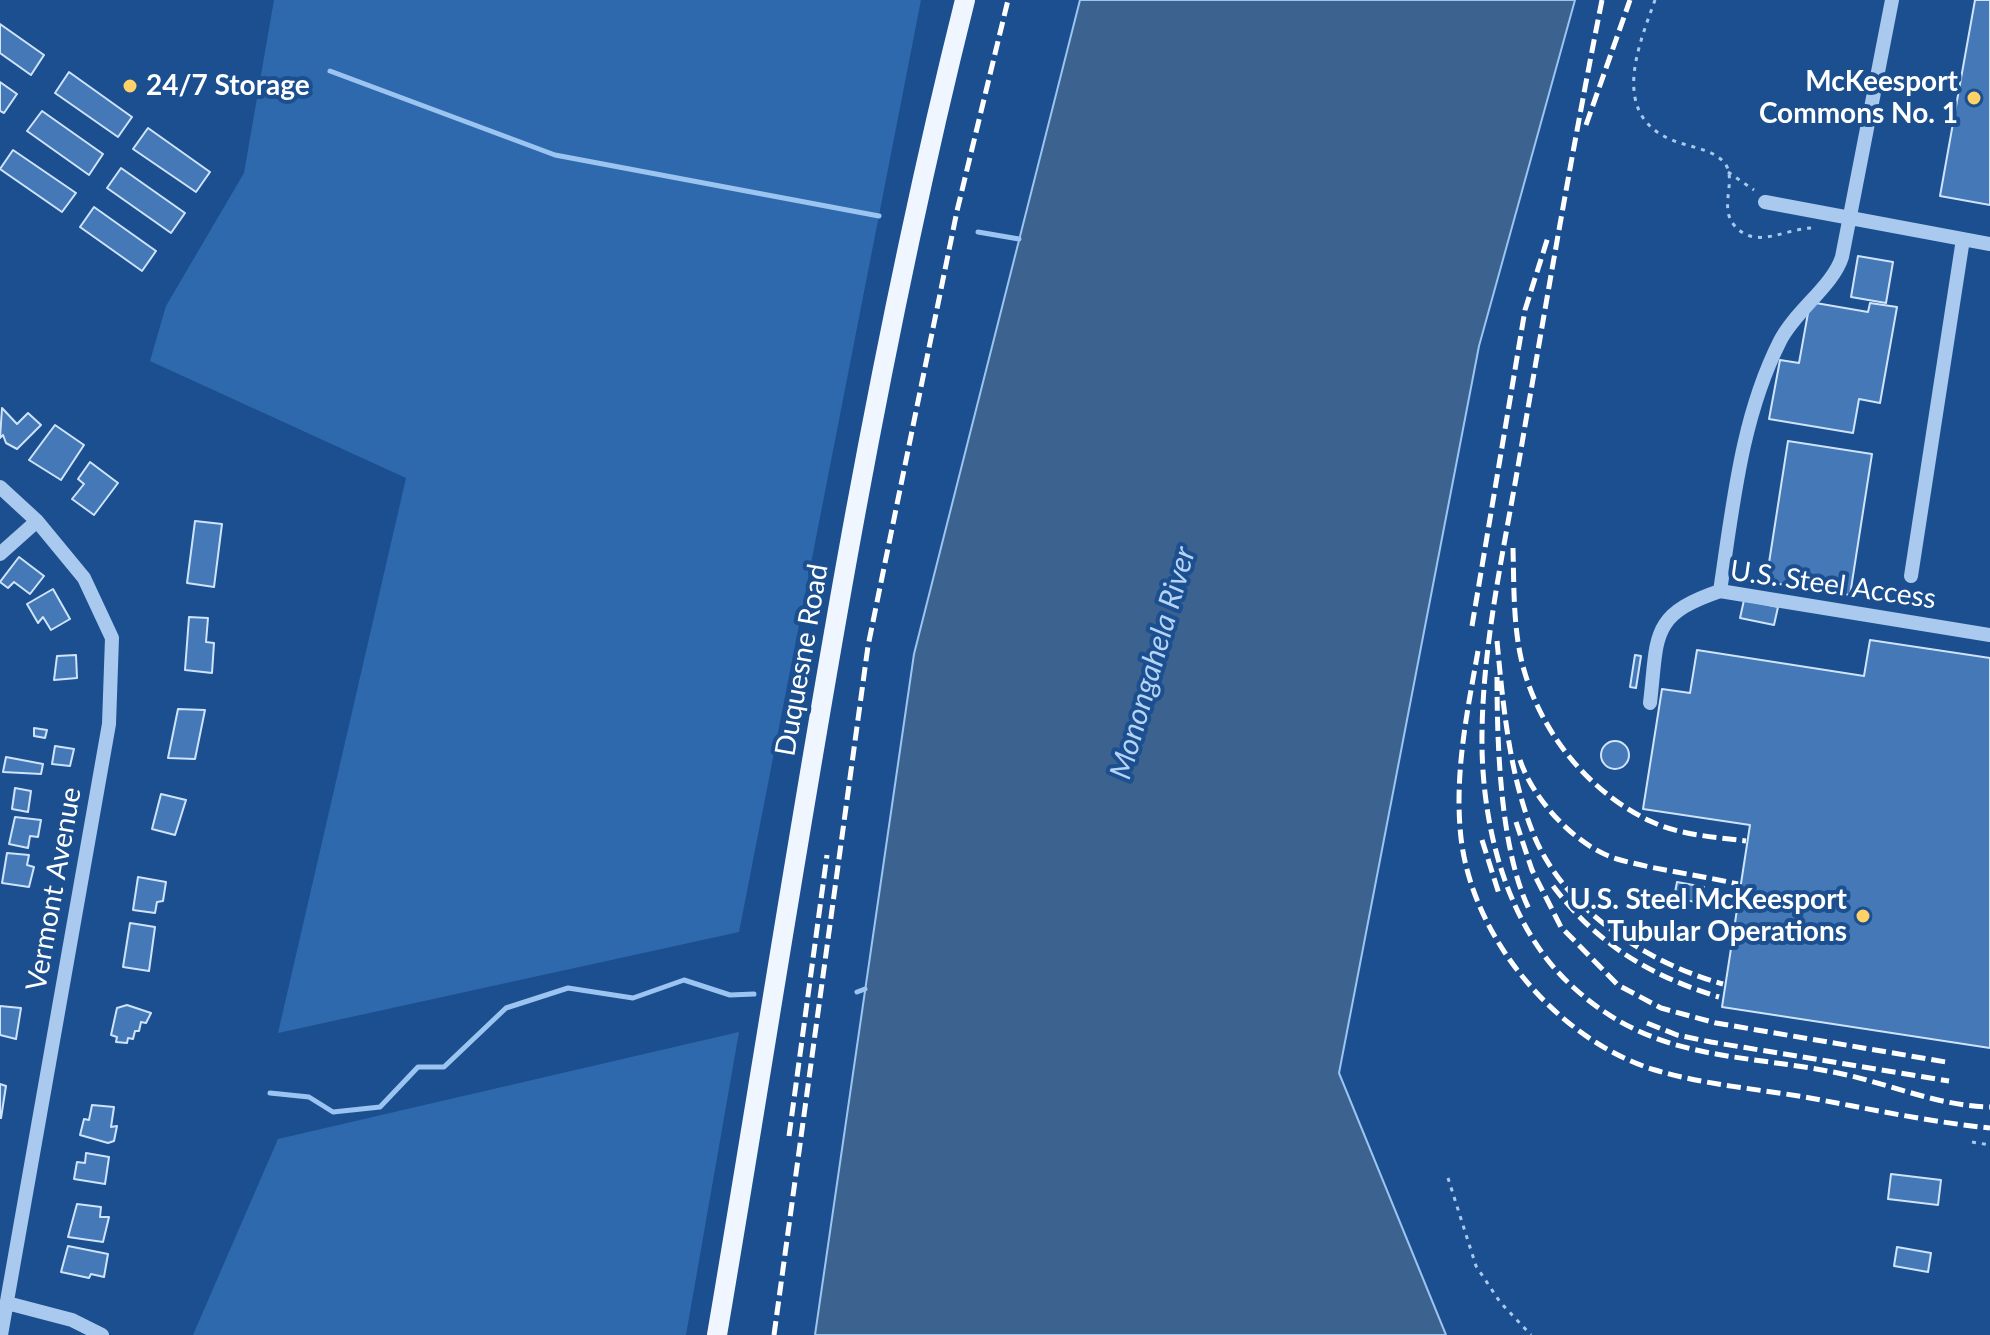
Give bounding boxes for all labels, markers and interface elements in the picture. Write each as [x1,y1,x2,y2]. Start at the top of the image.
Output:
place label: McKeesport Commons No. 1 [1759,65,1958,131]
place label: 24/7 Storage [146,69,310,103]
marker: 24/7 Storage [121,77,139,95]
marker: McKeesport Commons No. 1 [1965,89,1983,107]
water label: Monongahela River [1103,543,1203,783]
street label: U.S. Steel Access [1728,554,1938,616]
street label: Duquesne Road [769,561,835,759]
street label: Vermont Avenue [20,785,88,993]
place label: U.S. Steel McKeesport Tubular Operations [1570,883,1847,949]
marker: U.S. Steel McKeesport Tubular Operations [1854,907,1872,925]

